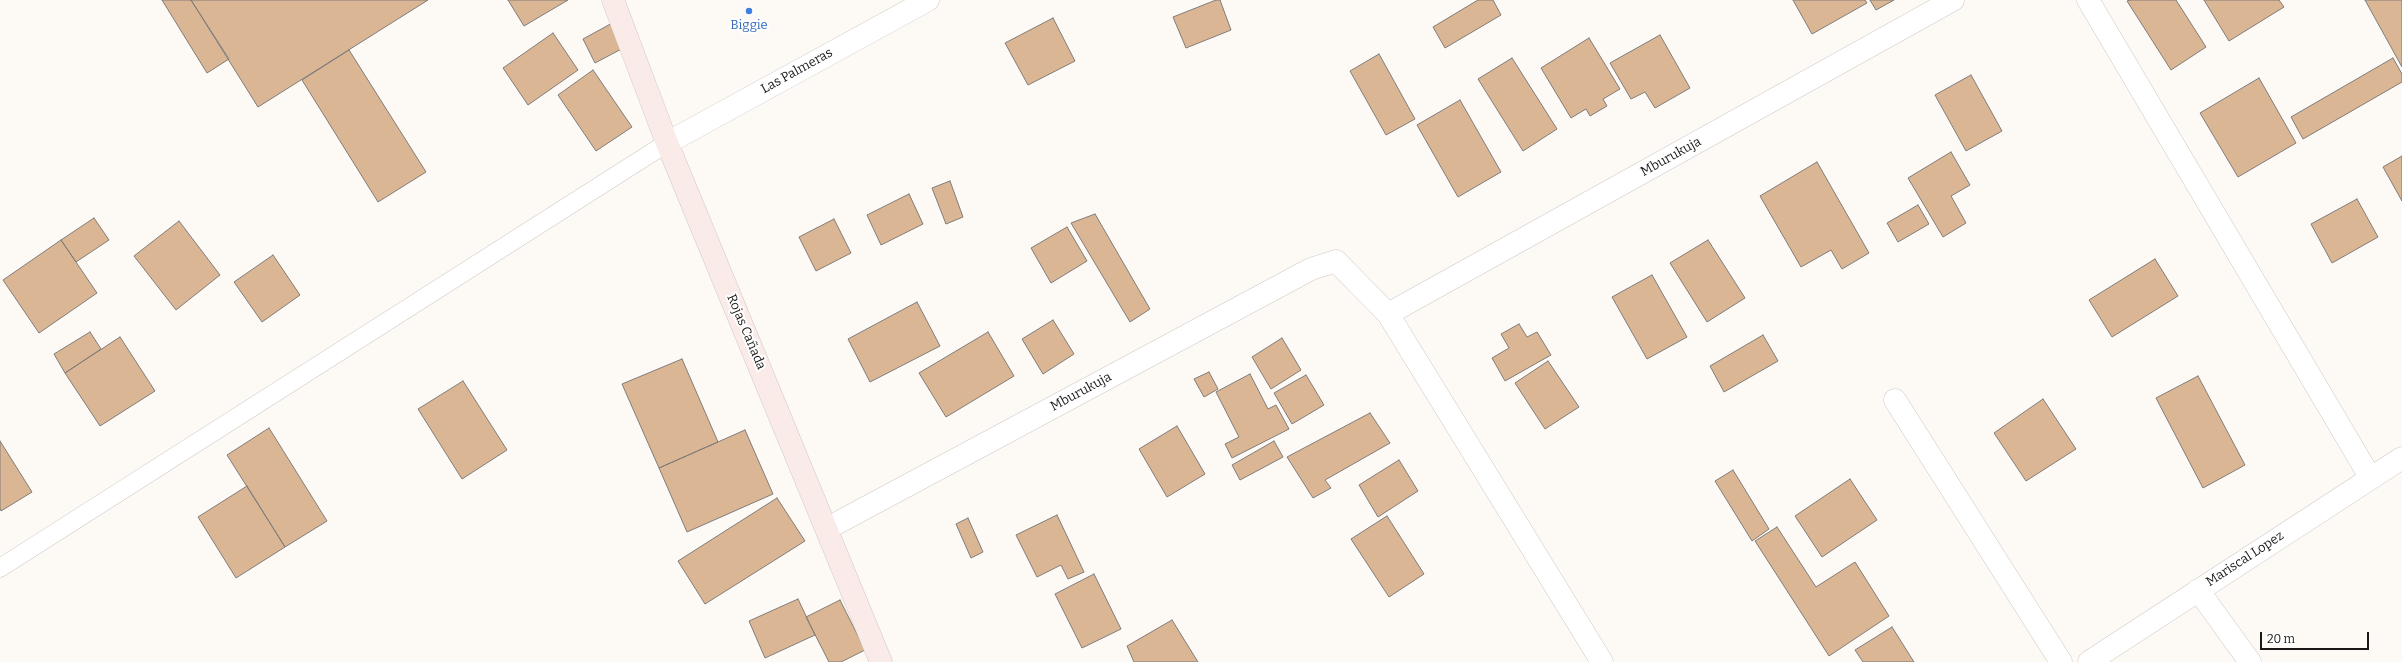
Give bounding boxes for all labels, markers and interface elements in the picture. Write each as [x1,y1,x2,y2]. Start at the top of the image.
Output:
marker: Biggie [744,6,754,16]
place label: Biggie [730,17,768,33]
street label: Las Palmeras [759,45,835,97]
street label: Mburukuja [1638,134,1704,180]
street label: Rojas Cañada [723,292,769,372]
street label: Mburukuja [1048,369,1114,415]
street label: Mariscal Lopez [2203,528,2287,590]
scale bar [2262,624,2371,650]
text: 20 m [2267,632,2295,646]

